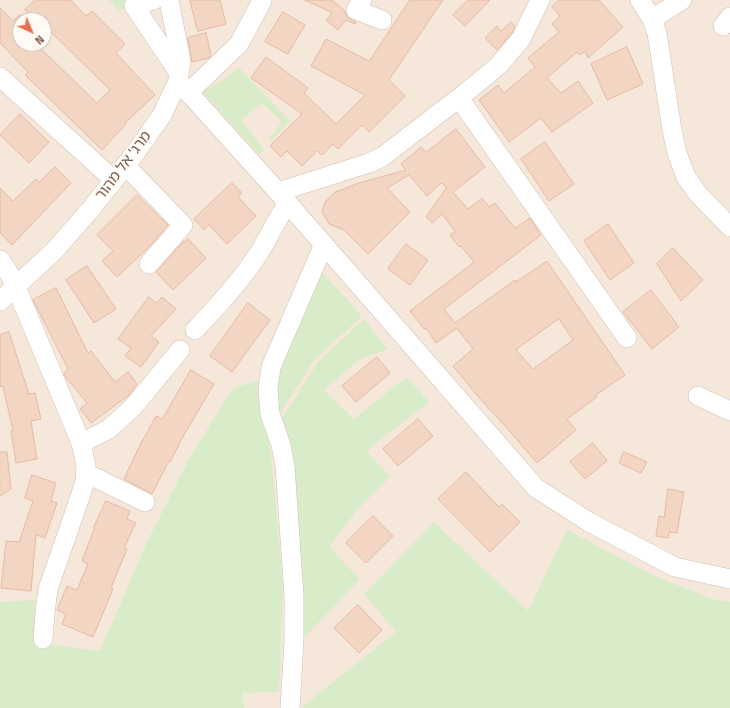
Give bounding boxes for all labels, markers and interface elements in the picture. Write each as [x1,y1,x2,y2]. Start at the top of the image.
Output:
north arrow [12,12,52,52]
text: N [31,32,48,48]
street label: מרג' אל מהור [92,128,156,204]

